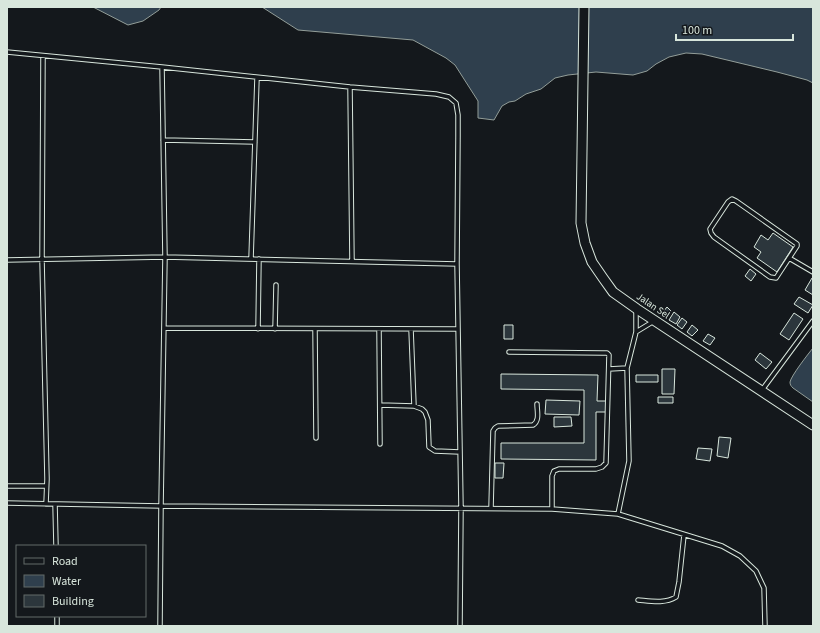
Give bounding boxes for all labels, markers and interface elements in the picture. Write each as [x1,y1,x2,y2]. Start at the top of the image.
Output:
scale bar [676,16,793,42]
text: 100 m [682,22,712,39]
street label: Jalan Sel [633,290,673,323]
legend [16,545,146,617]
text: Road [52,553,78,570]
text: Water [52,573,82,590]
text: Building [52,593,94,610]

